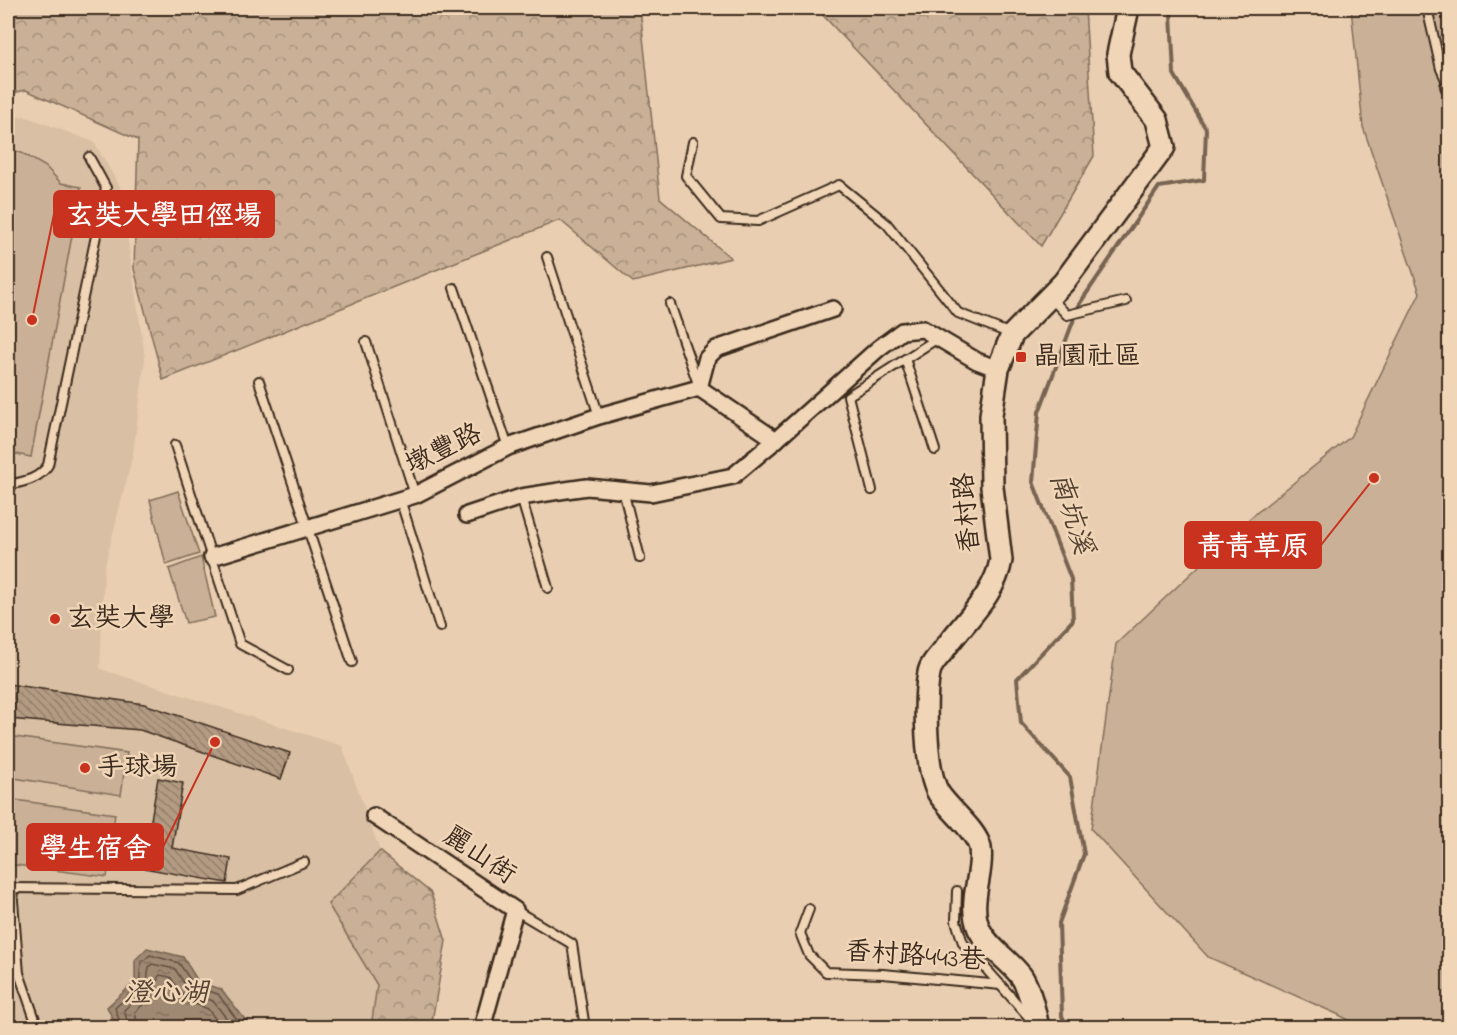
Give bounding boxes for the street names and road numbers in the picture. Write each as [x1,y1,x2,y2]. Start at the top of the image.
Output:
street label: 墩豐路 [399,415,489,485]
street label: 香村路 [945,471,991,555]
street label: 麗山街 [435,817,523,895]
street label: 香村路443巷 [843,933,987,981]

